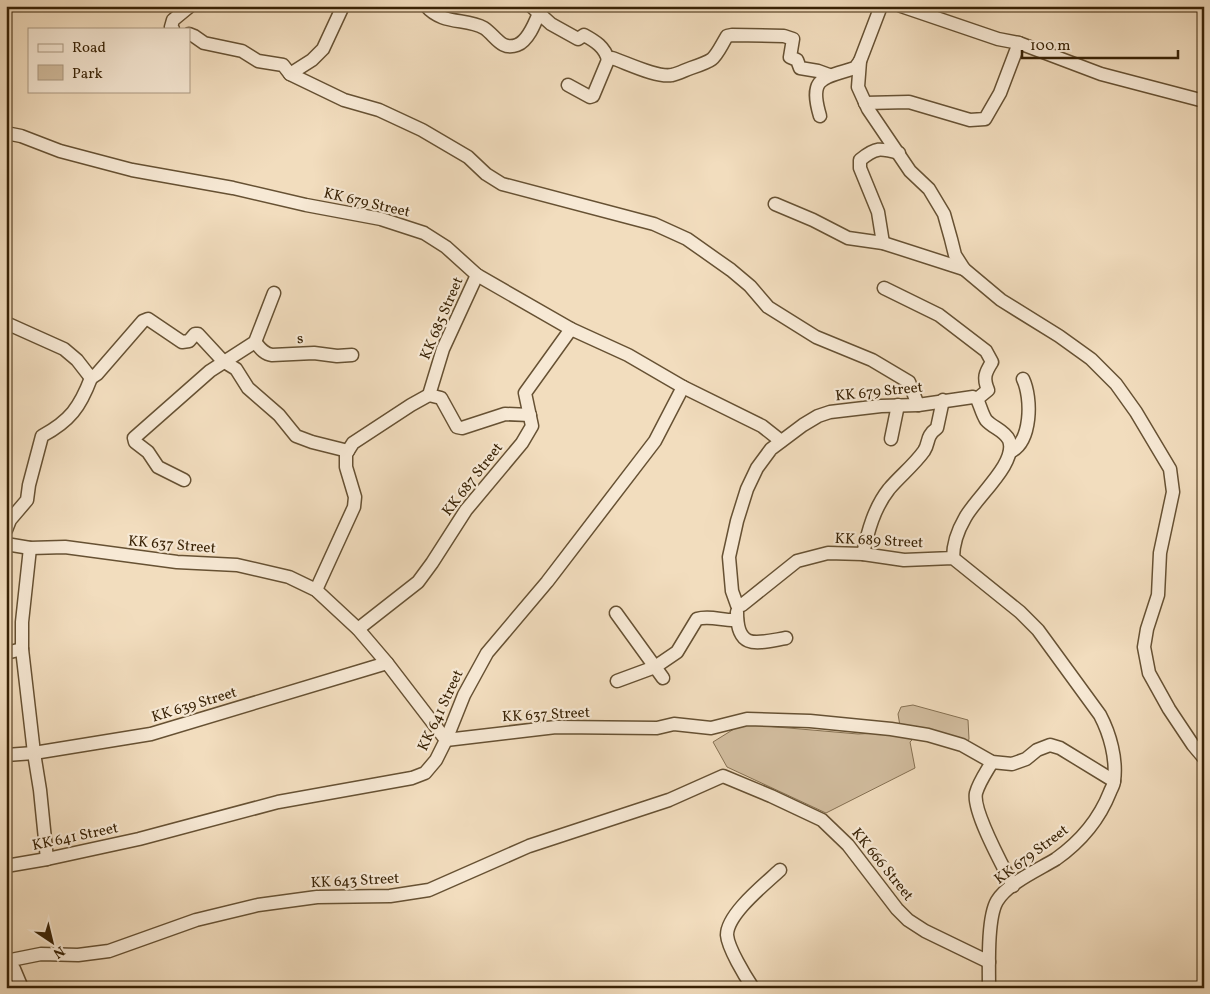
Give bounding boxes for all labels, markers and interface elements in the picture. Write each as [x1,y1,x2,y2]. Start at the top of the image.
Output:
legend [28,28,190,92]
scale bar [1022,28,1179,60]
text: 100 m [1030,36,1070,57]
text: Road [72,38,106,59]
text: Park [72,64,103,85]
street label: KK 679 Street [321,183,412,224]
street label: KK 685 Street [416,274,469,363]
street label: s [296,329,304,350]
street label: KK 679 Street [834,377,924,408]
street label: KK 687 Street [438,439,509,521]
street label: KK 689 Street [834,529,924,554]
street label: KK 637 Street [127,531,217,560]
street label: KK 641 Street [413,667,469,755]
street label: KK 639 Street [149,682,240,728]
street label: KK 637 Street [502,703,591,728]
street label: KK 641 Street [30,818,120,857]
street label: KK 679 Street [990,820,1073,890]
street label: KK 666 Street [846,824,918,906]
street label: KK 643 Street [310,869,400,894]
north arrow [28,916,78,966]
text: N [49,941,68,962]

